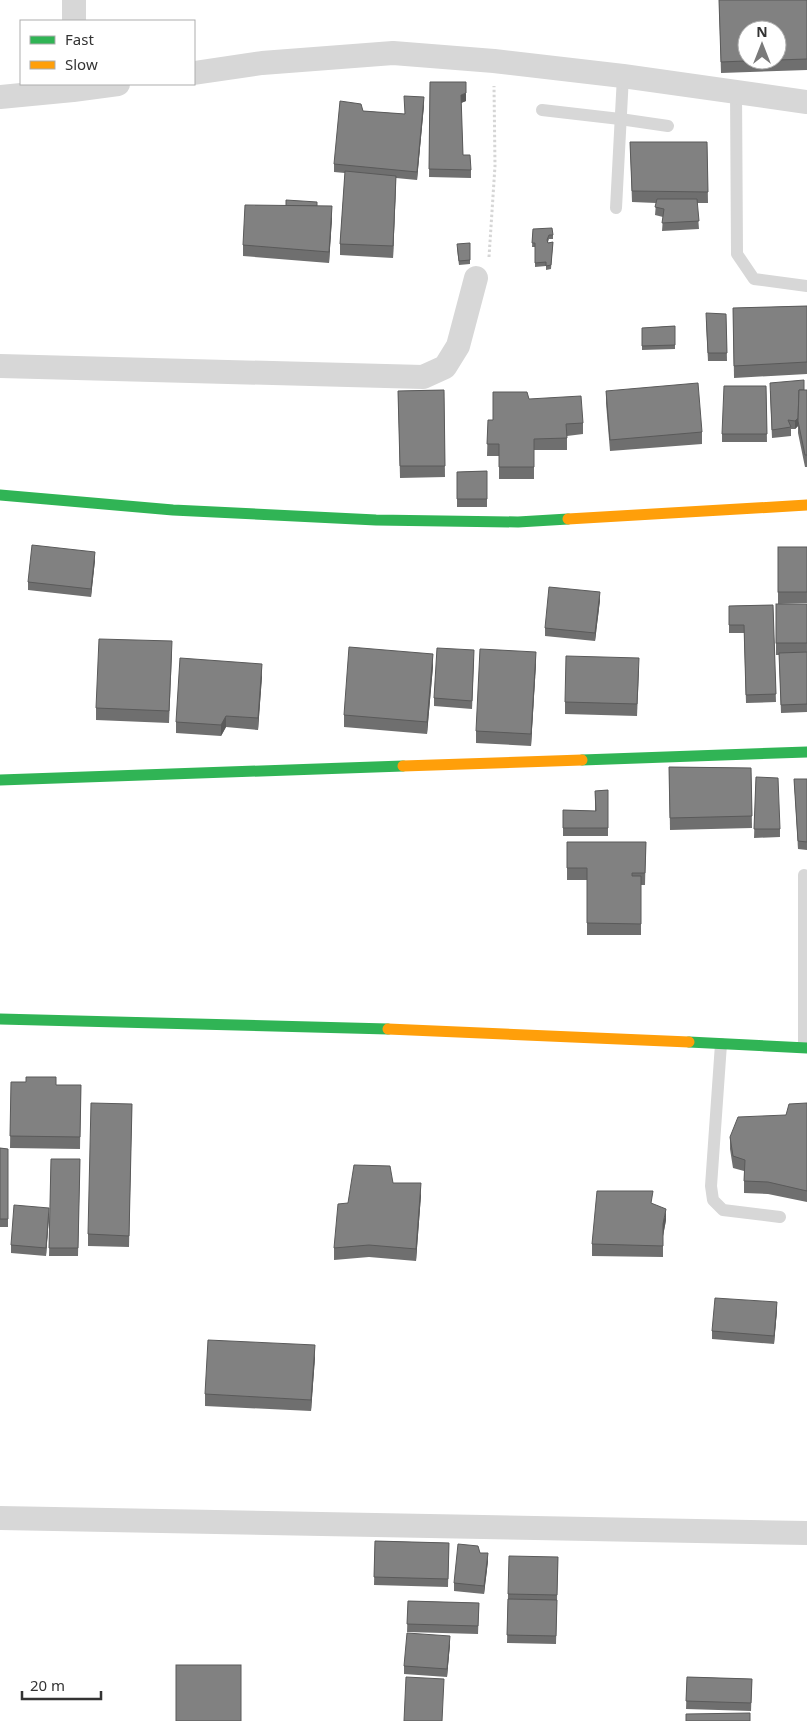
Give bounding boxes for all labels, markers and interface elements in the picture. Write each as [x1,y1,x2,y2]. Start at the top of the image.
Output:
legend [20,20,195,85]
north arrow [737,20,787,70]
text: N [756,22,768,41]
text: Fast [65,29,94,49]
text: Slow [65,54,98,74]
scale bar [22,1668,101,1700]
text: 20 m [30,1675,65,1695]

